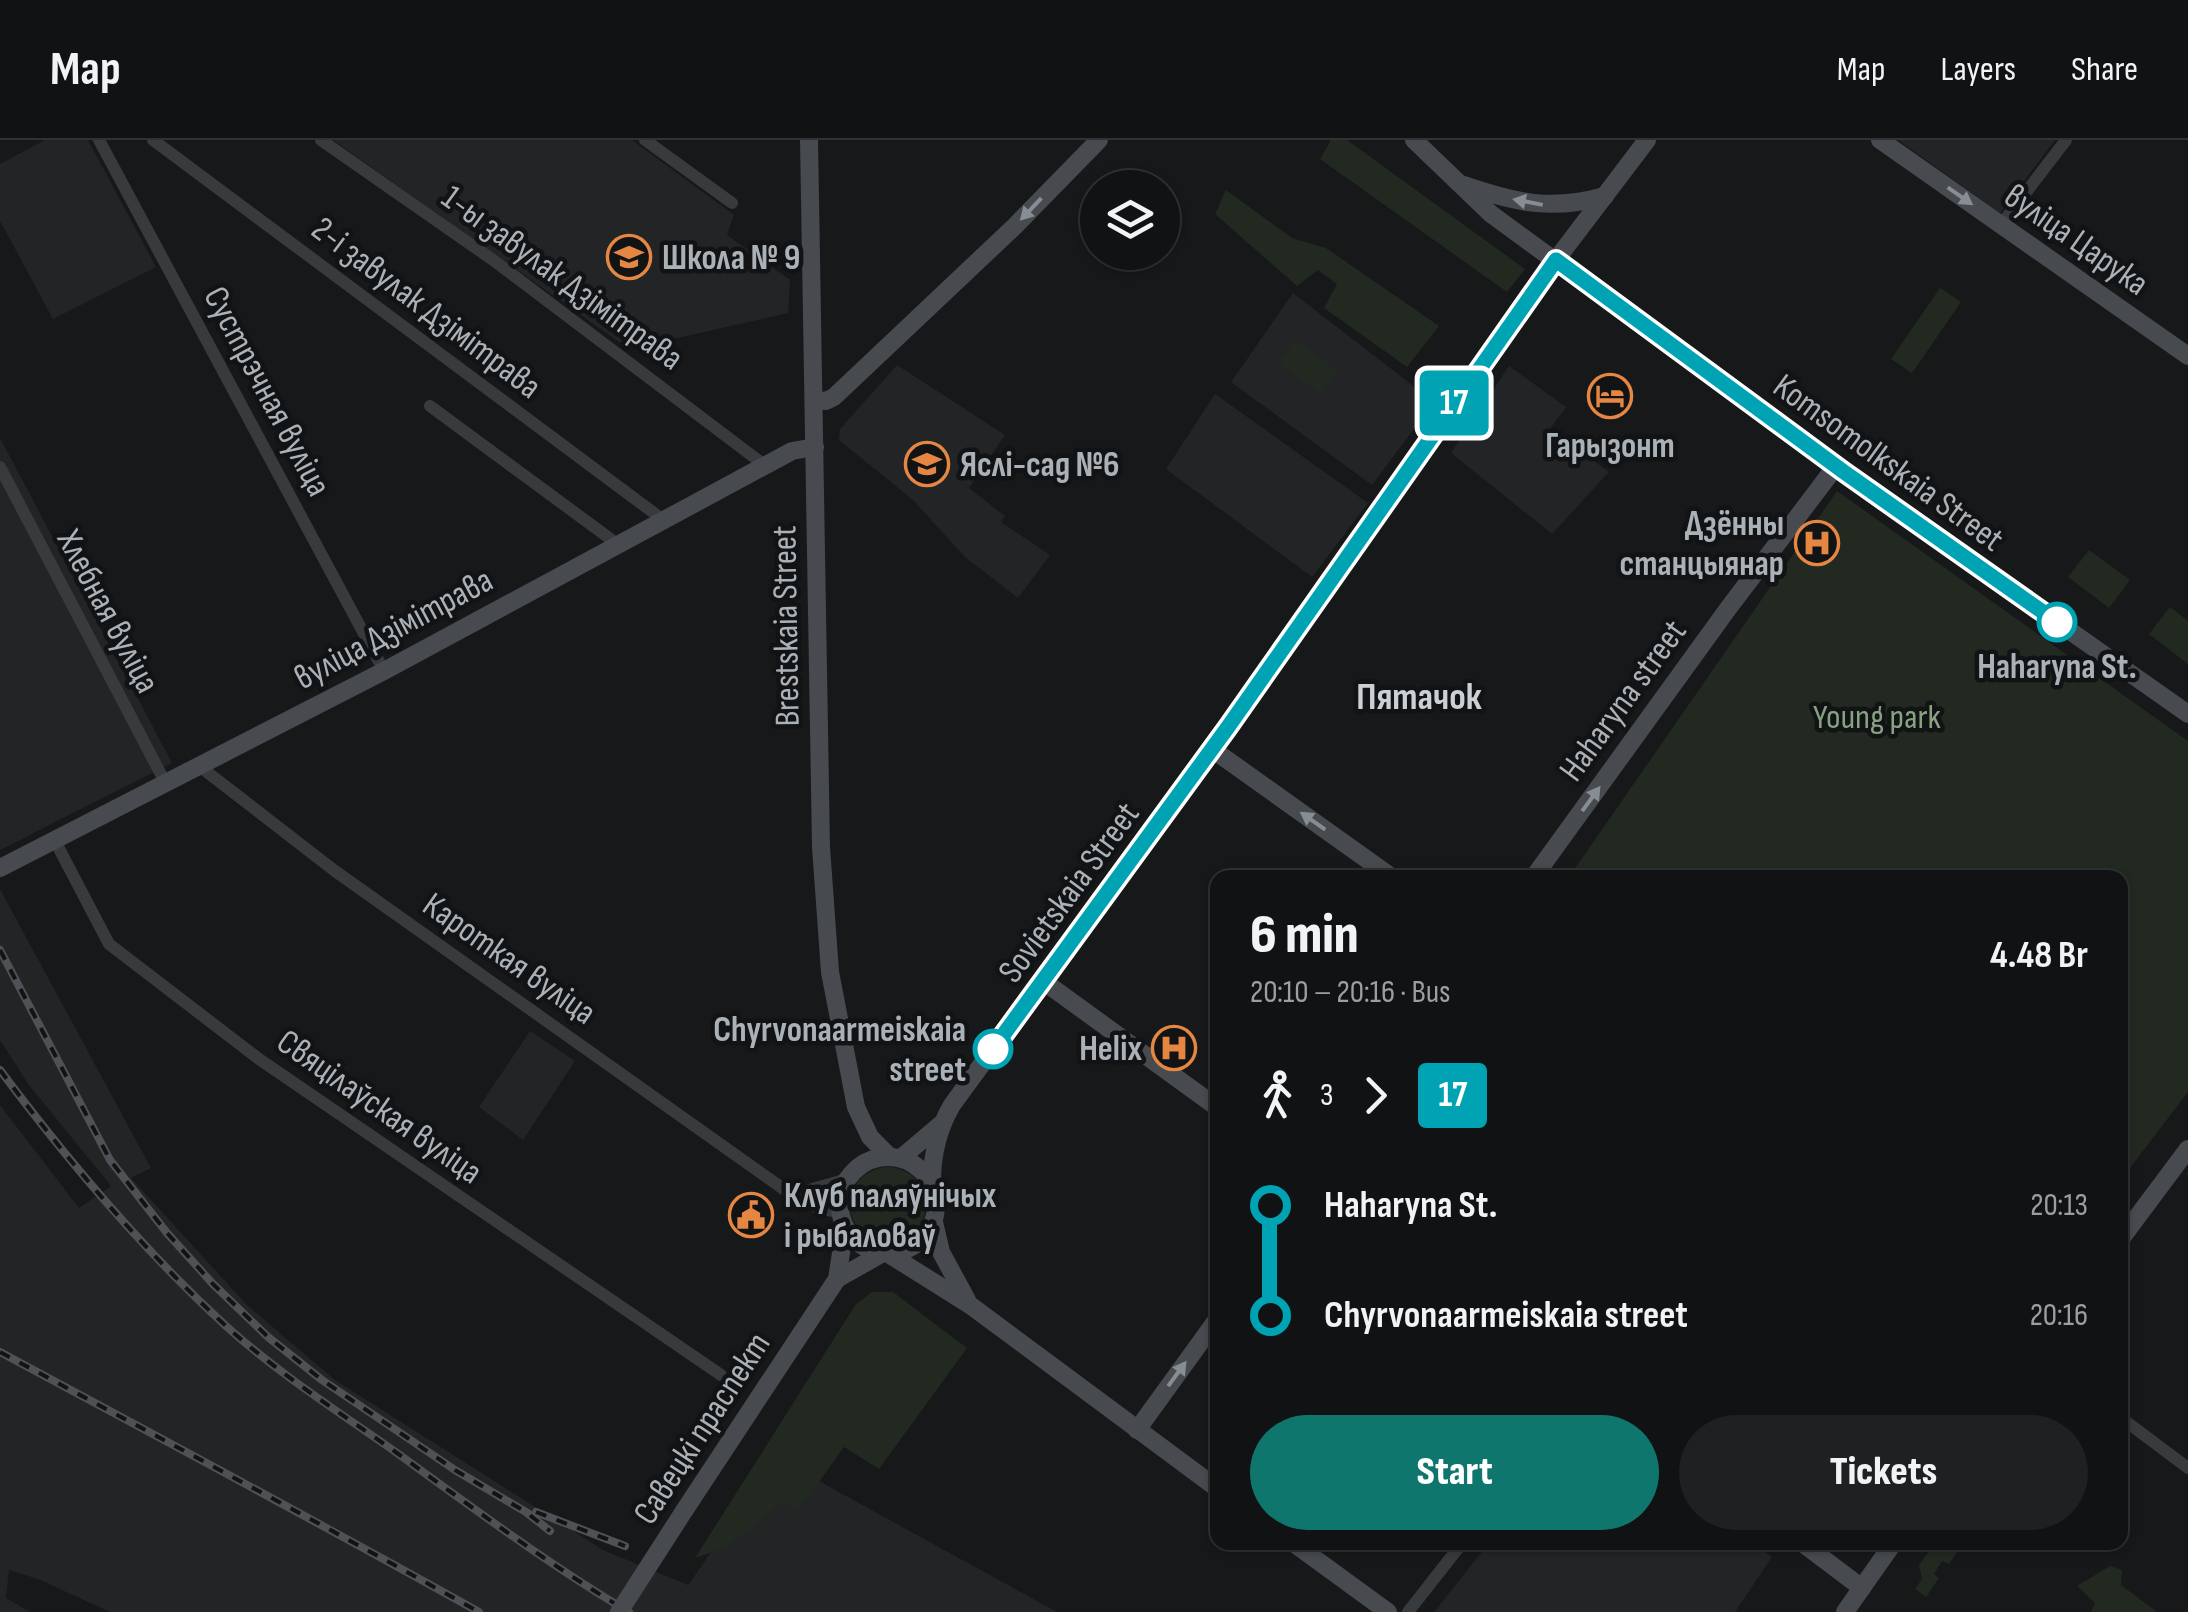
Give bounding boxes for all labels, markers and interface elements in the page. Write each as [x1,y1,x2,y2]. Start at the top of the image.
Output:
text: Map [50,41,121,98]
text: Map [1837,48,1885,91]
text: Layers [1940,48,2016,91]
text: Share [2071,48,2138,91]
map controls [1080,170,1180,270]
button: layers [1080,170,1180,270]
street label: вуліца Царука [1996,175,2157,305]
street label: 1-ы завулак Дзімітрава [433,176,691,380]
one-way arrow [1947,186,1973,205]
one-way arrow [1512,193,1543,209]
one-way arrow [1020,197,1043,221]
street label: 2-і завулак Дзімітрава [303,208,549,409]
school or university icon: Школа № 9 [606,234,652,280]
place label: Школа № 9 [662,237,800,280]
street label: Сустрэчная вуліца [193,280,340,504]
street label: Komsomolkskaia Street [1764,365,2012,561]
line badge: 17 [1409,370,1499,436]
hotel icon: Гарызонт [1587,373,1633,419]
text: 17 [1440,382,1468,425]
place label: Гарызонт [1545,425,1675,468]
school or university icon: Яслі-сад №6 [904,441,950,487]
place label: Яслі-сад №6 [960,444,1120,487]
place label: Дзённы станцыянар [1620,503,1784,586]
hospital icon: Дзённы станцыянар [1794,520,1840,566]
street label: Хлебная вуліца [46,522,169,701]
street label: Brestskaia Street [763,525,810,727]
street label: вуліца Дзімітрава [287,559,500,700]
marker: Haharyna St. [2038,603,2076,641]
street label: Haharyna street [1550,612,1696,790]
place label: Haharyna St. [1977,646,2137,689]
district label: Пятачок [1356,675,1482,720]
park label: Young park [1813,696,1942,739]
one-way arrow [1581,785,1600,812]
street label: Sovietskaia Street [989,794,1149,991]
one-way arrow [1300,812,1327,831]
street label: Кароткая вуліца [414,884,604,1035]
text: 6 min [1250,902,1359,969]
text: 4.48 Br [1990,933,2088,978]
text: 20:10 – 20:16 · Bus [1250,973,1451,1012]
place label: Chyrvonaarmeiskaia street [713,1009,966,1092]
street label: Свяцілаўская вуліца [268,1021,490,1194]
hospital icon: Helix [1151,1025,1197,1071]
place label: Helix [1079,1028,1142,1071]
marker: Chyrvonaarmeiskaia street [974,1030,1012,1068]
icon: walk [1250,1068,1305,1123]
icon: forward [1348,1068,1403,1123]
text: 17 [1438,1074,1467,1117]
text: 3 [1320,1076,1333,1115]
place label: Клуб паляўнічых і рыбаловаў [784,1175,997,1258]
text: Haharyna St. [1324,1183,1497,1228]
text: 20:13 [2030,1186,2088,1225]
public building icon: Клуб паляўнічых і рыбаловаў [728,1192,774,1238]
text: Chyrvonaarmeiskaia street [1324,1293,1688,1338]
text: 20:16 [2030,1296,2088,1335]
street label: Савецкі праспект [624,1325,780,1533]
one-way arrow [1167,1361,1186,1387]
button: Start [1250,1415,1659,1530]
button: Tickets [1679,1415,2088,1530]

